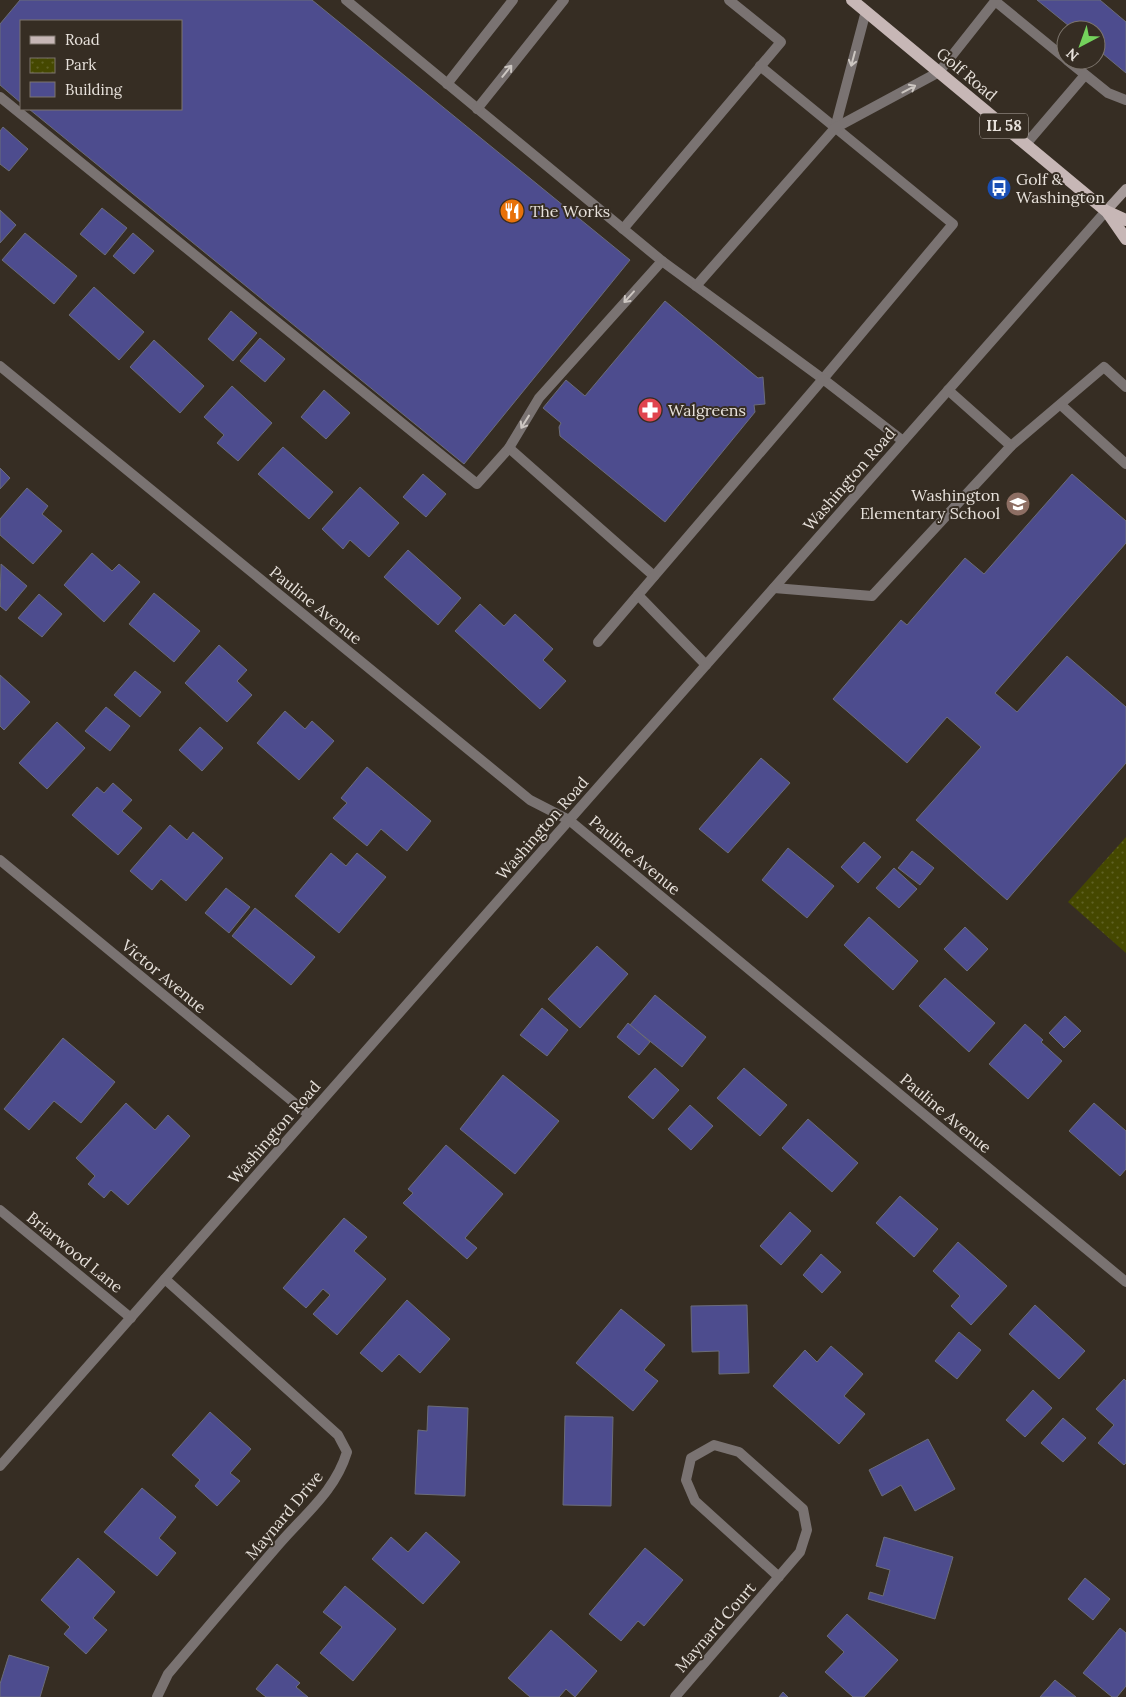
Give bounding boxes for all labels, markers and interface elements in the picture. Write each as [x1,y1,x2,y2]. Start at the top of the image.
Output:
legend [20,20,182,110]
north arrow [1056,20,1106,70]
text: Road [65,30,100,49]
street label: Golf Road [933,43,1002,105]
text: N [1062,44,1082,65]
one-way arrow [848,50,858,66]
text: Park [65,55,96,74]
one-way arrow [502,64,513,77]
text: Building [65,80,123,99]
one-way arrow [901,83,915,93]
road number: IL 58 [980,114,1028,138]
place label: Golf & Washington [1016,169,1105,207]
bus stop icon: Golf & Washington [986,175,1012,201]
restaurant icon: The Works [499,198,525,224]
place label: The Works [530,201,610,221]
one-way arrow [623,291,635,304]
pharmacy icon: Walgreens [637,397,663,423]
place label: Walgreens [668,400,746,420]
one-way arrow [519,414,529,428]
street label: Washington Road [799,423,900,535]
place label: Washington Elementary School [860,485,1000,523]
school or university icon: Washington Elementary School [1005,491,1031,517]
street label: Pauline Avenue [266,562,366,649]
street label: Washington Road [492,772,593,884]
street label: Pauline Avenue [585,811,685,899]
street label: Victor Avenue [117,934,211,1017]
street label: Pauline Avenue [896,1069,996,1157]
street label: Washington Road [224,1076,325,1188]
street label: Briarwood Lane [23,1207,127,1297]
street label: Maynard Drive [241,1466,327,1563]
street label: Maynard Court [670,1577,760,1676]

